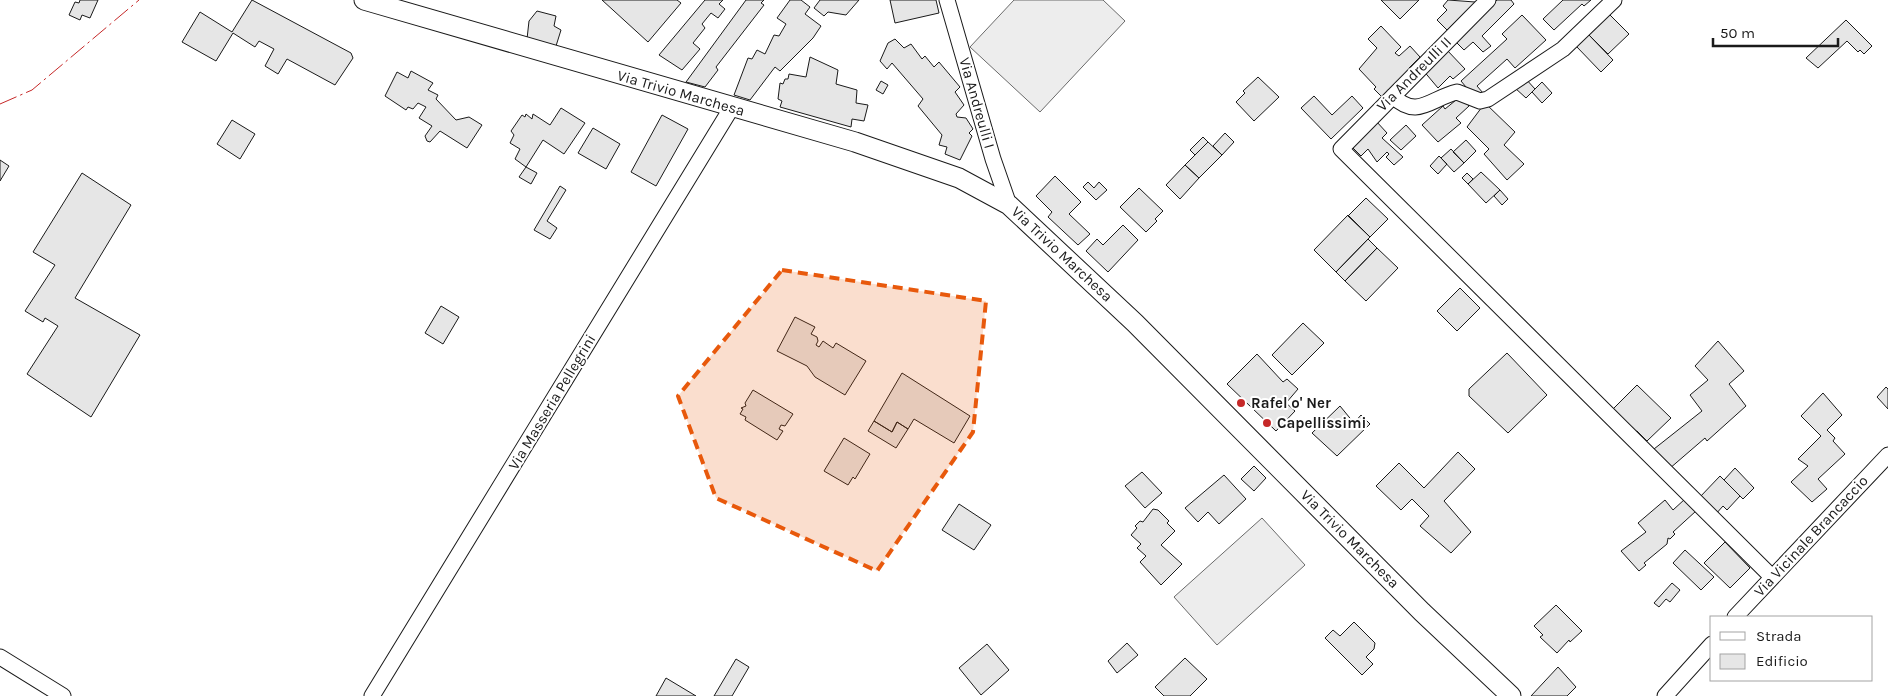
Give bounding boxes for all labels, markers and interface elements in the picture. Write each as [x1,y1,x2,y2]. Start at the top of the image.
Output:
scale bar [1713,15,1838,47]
text: 50 m [1720,24,1755,42]
street label: Via Andreulli II [1373,33,1455,115]
street label: Via Andreulli I [955,55,999,151]
street label: Via Trivio Marchesa [615,66,747,120]
street label: Via Trivio Marchesa [1008,202,1116,306]
street label: Via Masseria Pellegrini [504,331,600,473]
place label: Rafel o' Ner [1251,394,1331,412]
marker: Rafel o' Ner [1235,397,1247,409]
place label: Capellissimi [1277,414,1366,432]
marker: Capellissimi [1261,417,1273,429]
street label: Via Vicinale Brancaccio [1750,472,1872,600]
street label: Via Trivio Marchesa [1297,486,1403,592]
legend [1710,616,1873,681]
text: Strada [1756,627,1802,645]
text: Edificio [1756,652,1808,670]

